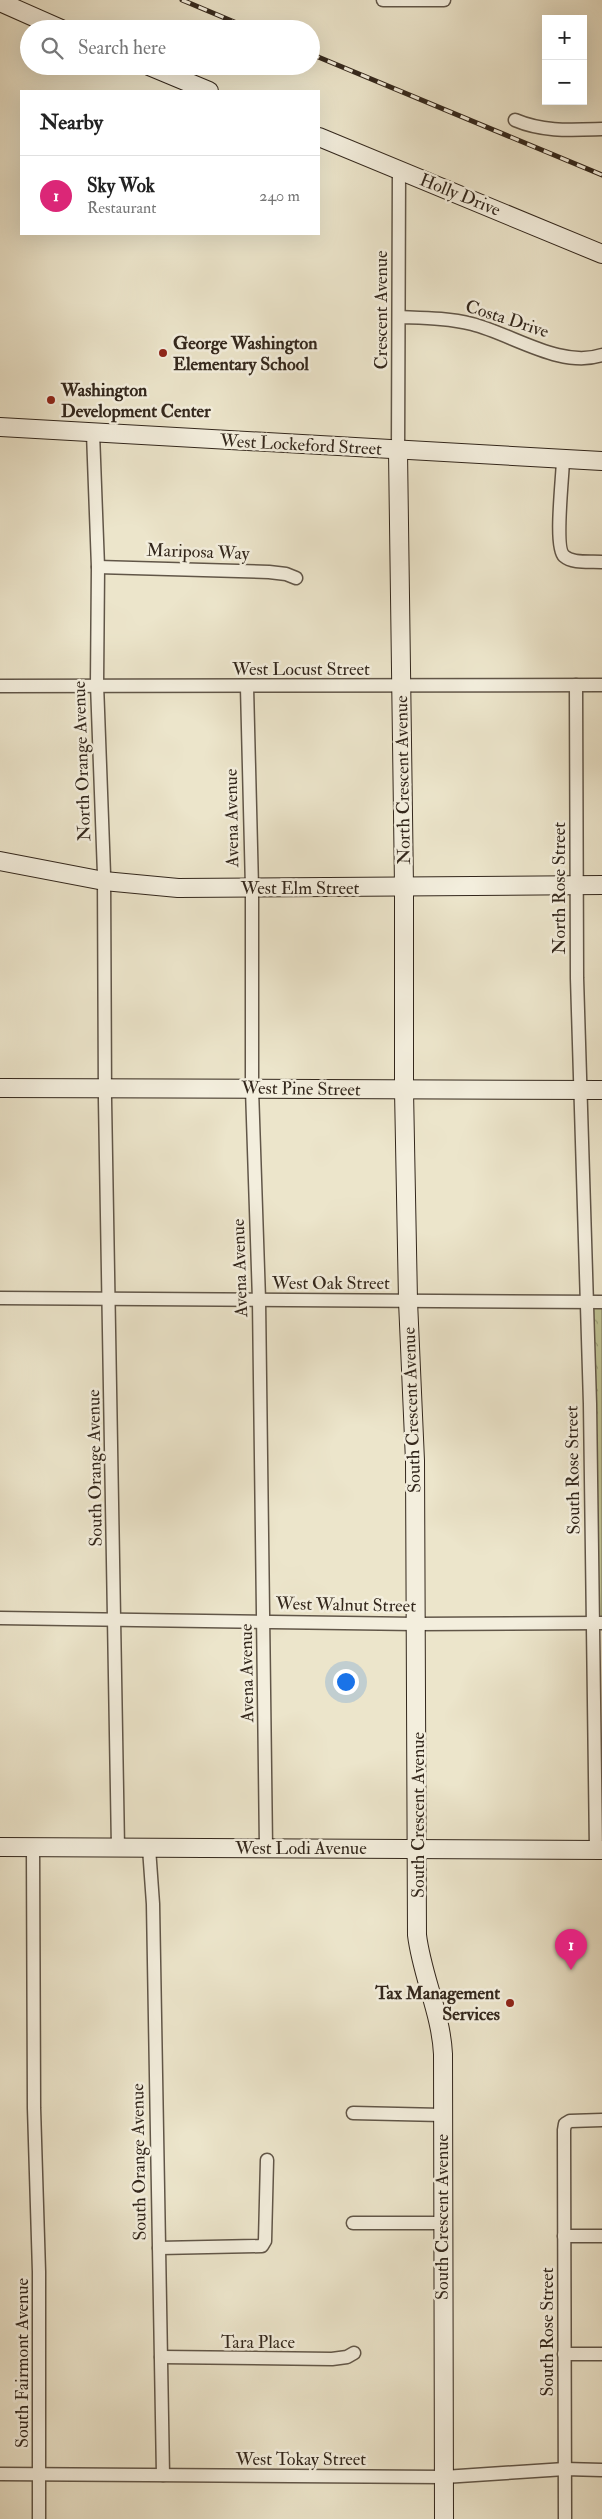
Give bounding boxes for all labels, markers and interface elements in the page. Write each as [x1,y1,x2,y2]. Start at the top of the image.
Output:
map controls [542,15,587,105]
button: + [542,15,587,60]
search box [20,20,320,75]
icon: search [38,34,66,62]
text: Search here [78,36,166,60]
button: − [542,60,587,105]
text: Nearby [40,109,103,136]
street label: Holly Drive [416,168,504,222]
text: Sky Wok [87,174,155,198]
text: 1 [53,186,59,206]
text: 240 m [259,186,300,206]
text: Restaurant [87,198,156,218]
street label: Crescent Avenue [370,250,393,370]
street label: Costa Drive [462,295,552,343]
place label: George Washington Elementary School [173,332,318,376]
marker: George Washington Elementary School [157,347,169,359]
place label: Washington Development Center [60,379,211,423]
marker: Washington Development Center [45,394,57,406]
street label: West Lockeford Street [219,429,383,461]
street label: Mariposa Way [146,539,251,565]
street label: West Locust Street [231,658,370,681]
street label: North Orange Avenue [68,680,96,842]
street label: North Crescent Avenue [390,695,416,865]
street label: Avena Avenue [220,768,244,869]
street label: North Rose Street [548,822,571,954]
street label: West Elm Street [240,877,360,900]
street label: West Pine Street [240,1076,361,1102]
street label: Avena Avenue [227,1218,253,1319]
street label: West Oak Street [271,1272,390,1295]
street label: South Crescent Avenue [398,1326,426,1493]
street label: South Orange Avenue [82,1389,108,1547]
street label: South Rose Street [560,1405,586,1535]
street label: West Walnut Street [275,1592,416,1618]
street label: Avena Avenue [235,1623,259,1724]
your location [333,1669,359,1695]
street label: South Crescent Avenue [407,1732,430,1898]
street label: West Lodi Avenue [234,1837,367,1860]
pin: 1 [555,1929,587,1970]
place label: Tax Management Services [374,1982,500,2026]
marker: Tax Management Services [504,1997,516,2009]
street label: South Orange Avenue [126,2083,152,2241]
street label: South Crescent Avenue [431,2134,454,2300]
street label: South Rose Street [536,2267,559,2397]
street label: South Fairmont Avenue [11,2277,34,2448]
street label: Tara Place [221,2331,295,2354]
street label: West Tokay Street [235,2448,366,2471]

